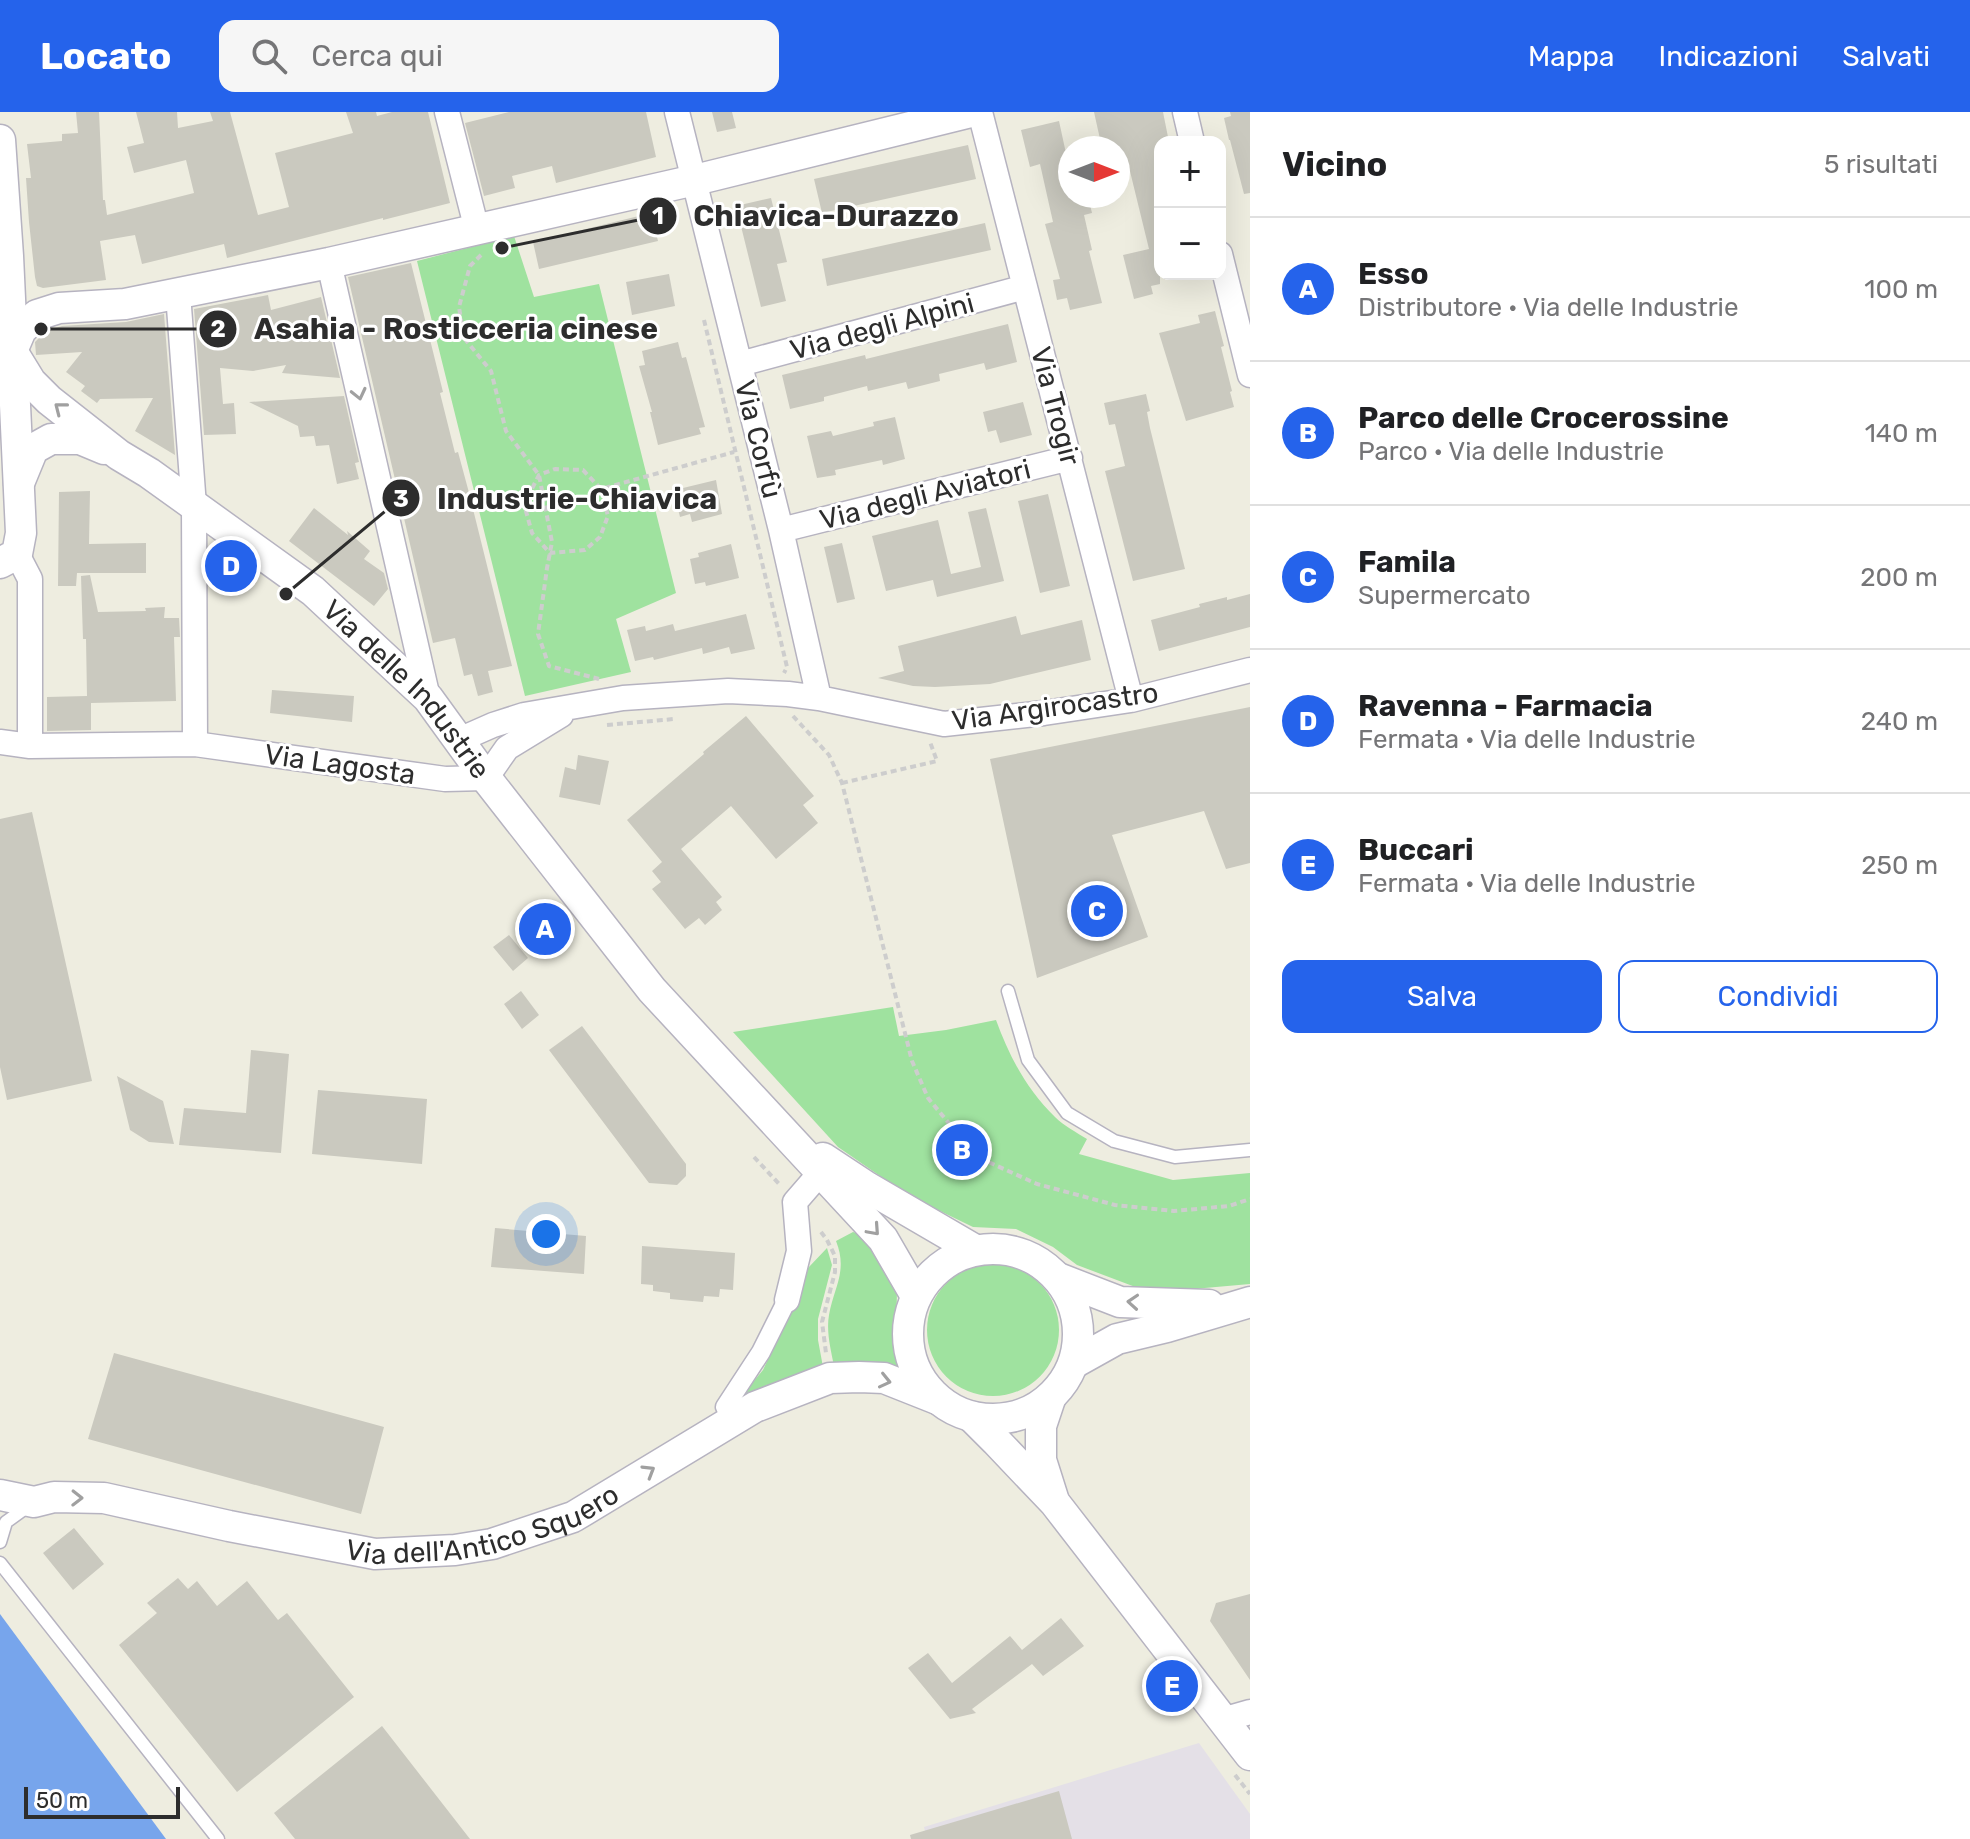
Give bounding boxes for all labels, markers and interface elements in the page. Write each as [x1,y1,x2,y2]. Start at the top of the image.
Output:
search box [219,20,779,92]
text: Locato [40,33,171,79]
icon: search [247,34,291,78]
text: Cerca qui [311,38,443,74]
text: Mappa [1528,40,1615,73]
text: Indicazioni [1659,40,1798,73]
text: Salvati [1842,40,1930,73]
north arrow [1058,136,1130,208]
map controls [1154,136,1226,280]
button: + [1154,136,1226,208]
text: Vicino [1282,144,1387,185]
text: 5 risultati [1824,149,1938,180]
callout: Chiavica-Durazzo [638,189,975,243]
text: Chiavica-Durazzo [693,198,959,234]
text: 1 [652,202,664,230]
button: − [1154,208,1226,280]
text: Esso [1358,256,1429,292]
text: A [1299,274,1317,305]
text: 100 m [1864,274,1938,305]
street label: Via degli Alpini [787,286,978,367]
text: Distributore · Via delle Industrie [1358,292,1738,323]
callout: Asahia - Rosticceria cinese [198,302,674,356]
text: Asahia - Rosticceria cinese [254,311,658,347]
text: 2 [210,315,226,343]
street label: Via Trogir [1024,343,1087,469]
street label: Via Corfù [728,377,789,501]
one-way arrow [349,386,366,400]
text: Parco delle Crocerossine [1358,400,1729,436]
one-way arrow [54,404,69,418]
text: B [1299,418,1317,449]
text: 140 m [1865,418,1938,449]
text: Parco · Via delle Industrie [1358,436,1664,467]
street label: Via degli Aviatori [816,452,1034,537]
callout: Industrie-Chiavica [381,471,733,525]
text: Industrie-Chiavica [437,481,717,517]
text: 3 [393,485,409,513]
pin: D [205,536,257,596]
text: Famila [1358,544,1456,580]
text: C [1299,562,1317,593]
text: 200 m [1860,562,1938,593]
text: Supermercato [1358,580,1531,611]
street label: Via delle Industrie [316,593,497,785]
street label: Via Argirocastro [950,676,1160,737]
text: Ravenna - Farmacia [1358,688,1653,724]
text: D [1299,706,1317,737]
text: 240 m [1861,706,1938,737]
text: Fermata · Via delle Industrie [1358,724,1695,755]
street label: Via Lagosta [262,738,417,791]
text: Buccari [1358,832,1474,868]
text: E [1300,850,1316,881]
text: 250 m [1861,850,1938,881]
text: Fermata · Via delle Industrie [1358,868,1695,899]
pin: C [1071,881,1123,941]
pin: A [519,899,571,959]
button: Salva [1282,960,1602,1033]
button: Condividi [1618,960,1938,1033]
pin: B [936,1120,988,1180]
your location [526,1214,566,1254]
one-way arrow [864,1220,878,1235]
one-way arrow [1126,1294,1139,1311]
one-way arrow [878,1371,892,1388]
one-way arrow [640,1466,655,1481]
street label: Via dell'Antico Squero [343,1477,625,1571]
one-way arrow [71,1489,84,1506]
pin: E [1146,1656,1198,1716]
scale bar [24,1783,180,1819]
text: 50 m [36,1787,88,1814]

